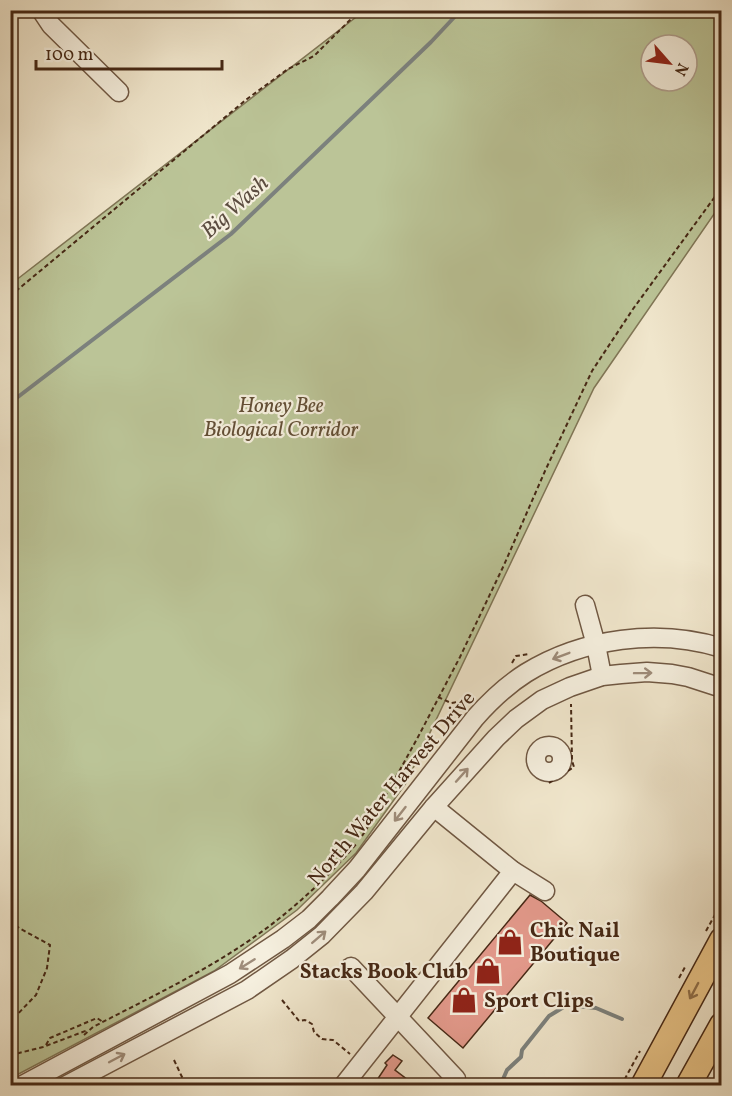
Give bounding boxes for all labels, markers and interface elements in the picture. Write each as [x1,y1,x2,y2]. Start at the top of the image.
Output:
scale bar [36,33,222,71]
north arrow [639,33,699,93]
text: 100 m [45,43,94,68]
text: N [668,59,693,80]
water label: Big Wash [195,169,276,247]
park label: Honey Bee Biological Corridor [204,392,358,445]
one-way arrow [553,651,571,662]
one-way arrow [633,667,653,679]
street label: North Water Harvest Drive [302,685,483,893]
one-way arrow [455,768,469,783]
one-way arrow [394,806,407,822]
place label: Chic Nail Boutique [530,917,620,970]
shop icon: Chic Nail Boutique [495,927,525,957]
one-way arrow [311,930,326,944]
shop icon: Stacks Book Club [473,956,503,986]
place label: Stacks Book Club [300,958,468,987]
one-way arrow [239,959,256,971]
one-way arrow [688,982,699,1000]
shop icon: Sport Clips [449,985,479,1015]
place label: Sport Clips [484,987,594,1016]
one-way arrow [107,1052,125,1063]

